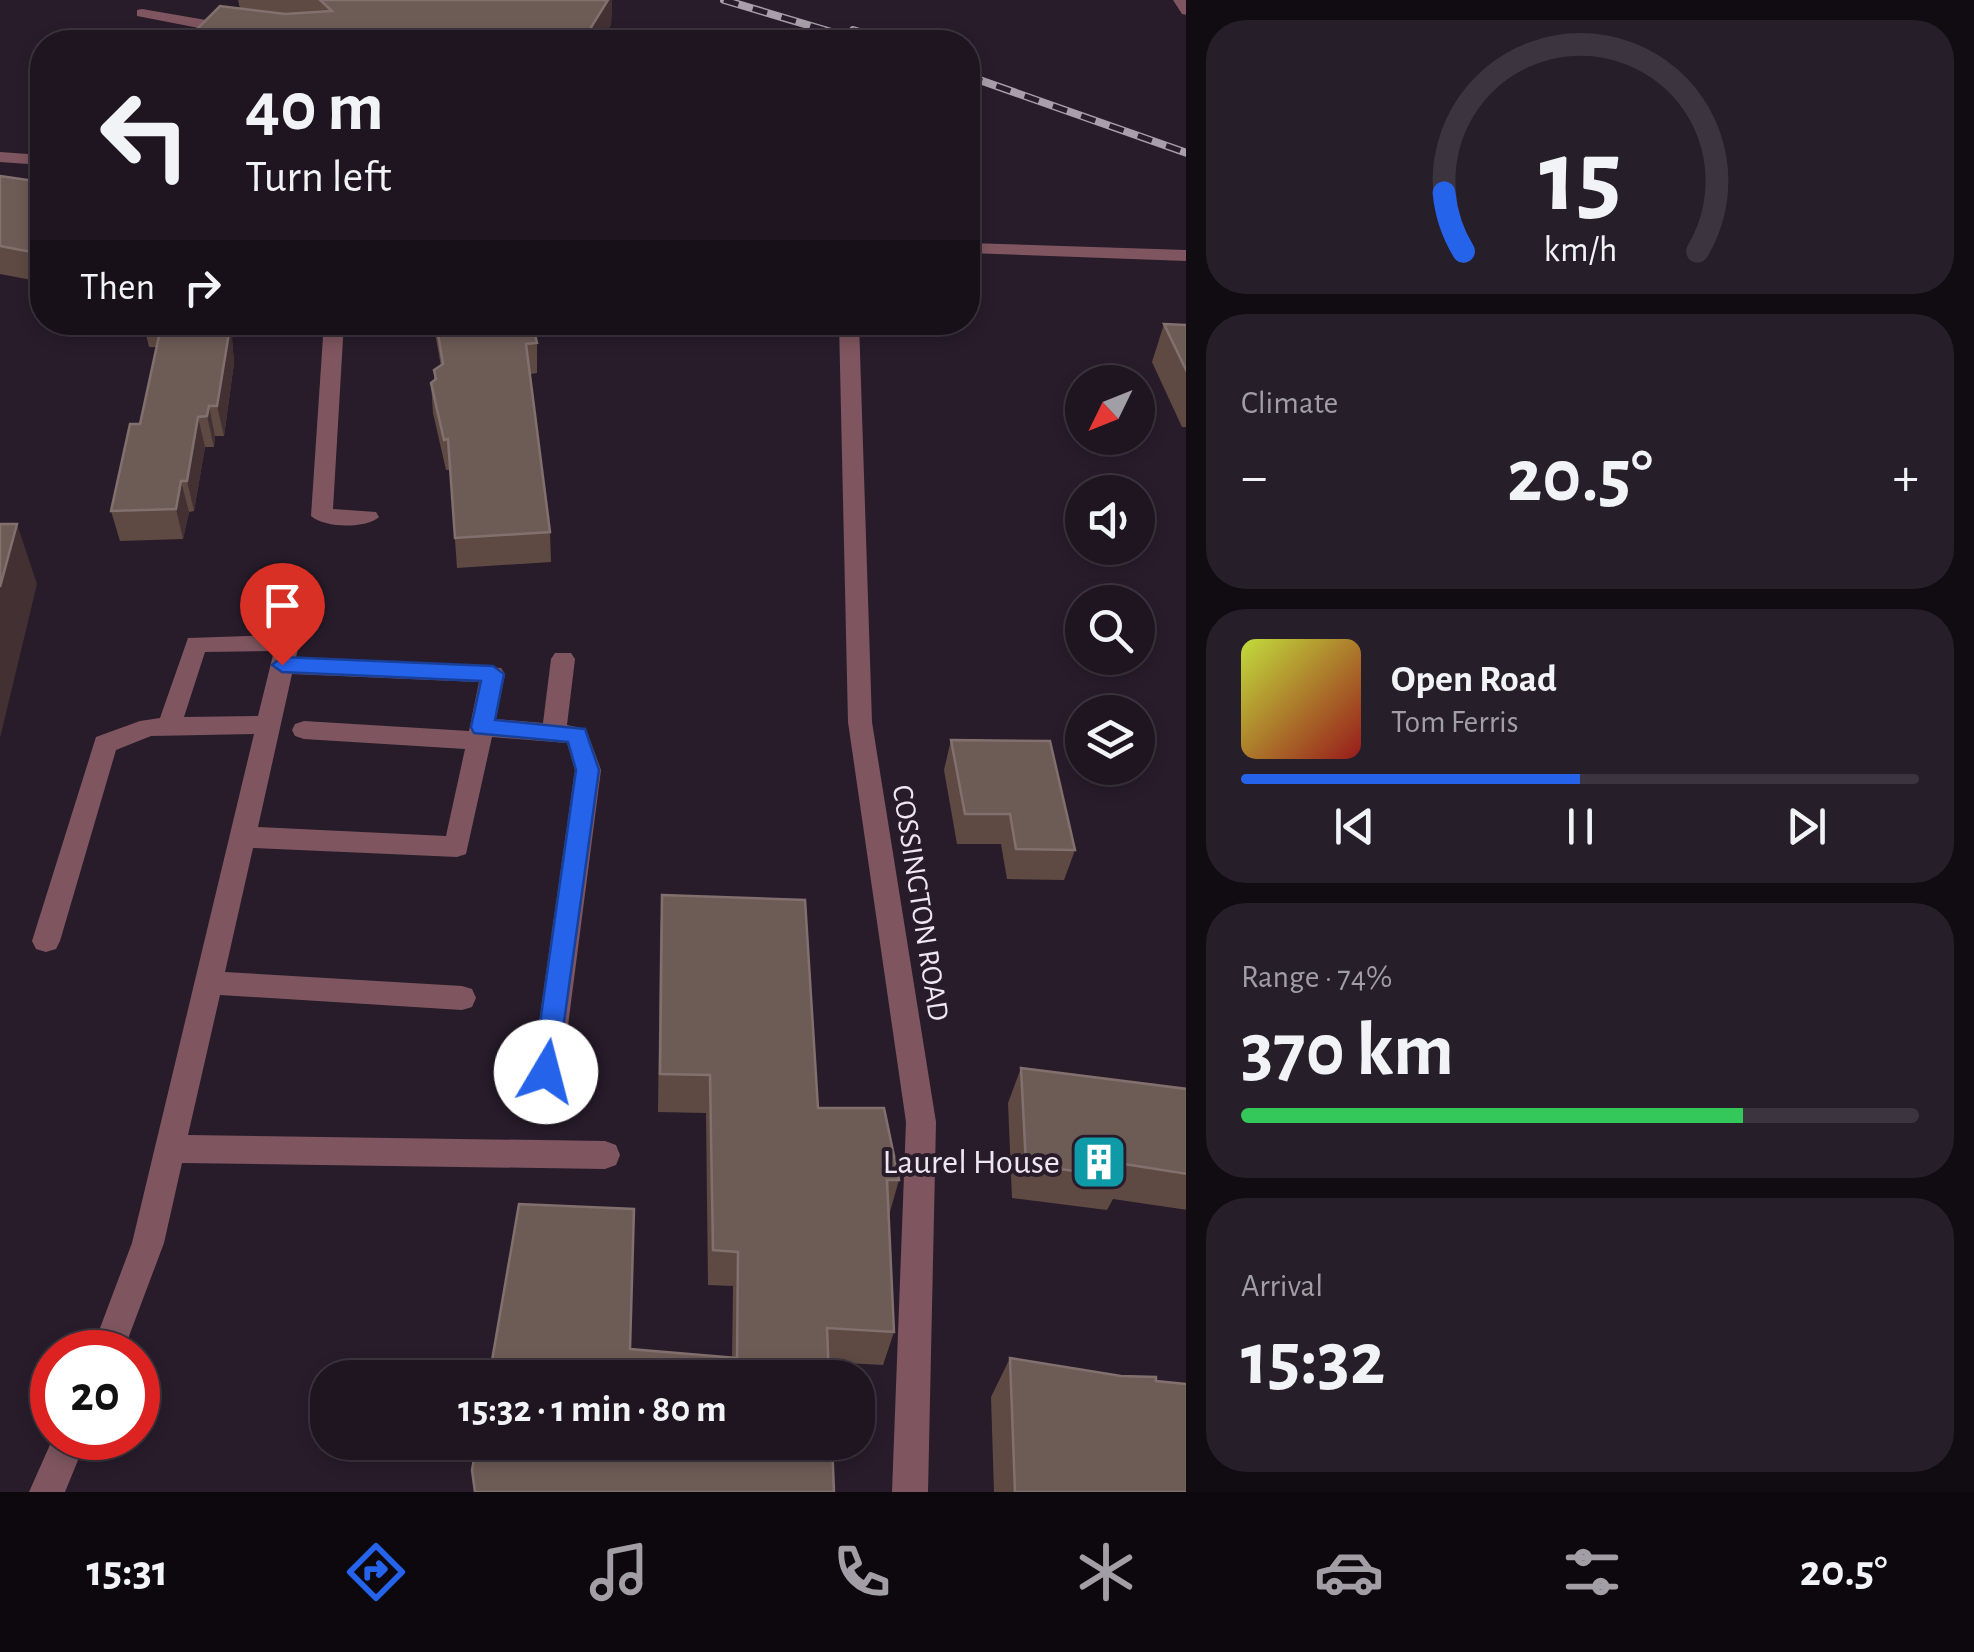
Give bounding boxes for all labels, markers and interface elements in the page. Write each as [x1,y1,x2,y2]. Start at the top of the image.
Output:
icon: left [80,70,210,200]
text: 40 m [245,73,384,143]
text: 15 [1539,126,1621,230]
text: Turn left [245,155,392,200]
text: km/h [1543,232,1617,268]
icon: right [175,260,230,315]
text: Then [80,269,155,307]
north arrow [1065,365,1155,455]
map controls [1065,365,1155,785]
text: Climate [1241,387,1338,419]
text: 20.5° [1507,440,1653,515]
text: − [1241,450,1267,505]
text: + [1893,450,1919,505]
button: sound [1065,475,1155,565]
pin [240,563,325,666]
icon: arrive [255,578,310,633]
button: search [1065,585,1155,675]
text: Open Road [1391,661,1557,699]
button: layers [1065,695,1155,785]
text: Tom Ferris [1391,706,1519,738]
street label: COSSINGTON ROAD [887,783,953,1023]
icon: previous [1327,799,1382,854]
icon: pause [1553,799,1608,854]
icon: next [1779,799,1834,854]
text: Range · 74% [1241,961,1392,993]
text: 370 km [1241,1014,1454,1089]
position arrow [494,1020,598,1124]
building icon: Laurel House [1069,1132,1129,1192]
place label: Laurel House [883,1145,1060,1180]
text: Arrival [1241,1270,1323,1302]
text: 15:32 [1241,1323,1385,1398]
speed limit sign: 20 [30,1330,160,1460]
text: 15:32 · 1 min · 80 m [458,1391,727,1429]
icon: directions [341,1537,411,1607]
icon: music [584,1537,654,1607]
icon: phone [827,1537,897,1607]
icon: climate [1071,1537,1141,1607]
icon: car [1314,1537,1384,1607]
icon: filters [1557,1537,1627,1607]
text: 15:31 [87,1549,168,1594]
text: 20.5° [1800,1549,1887,1594]

